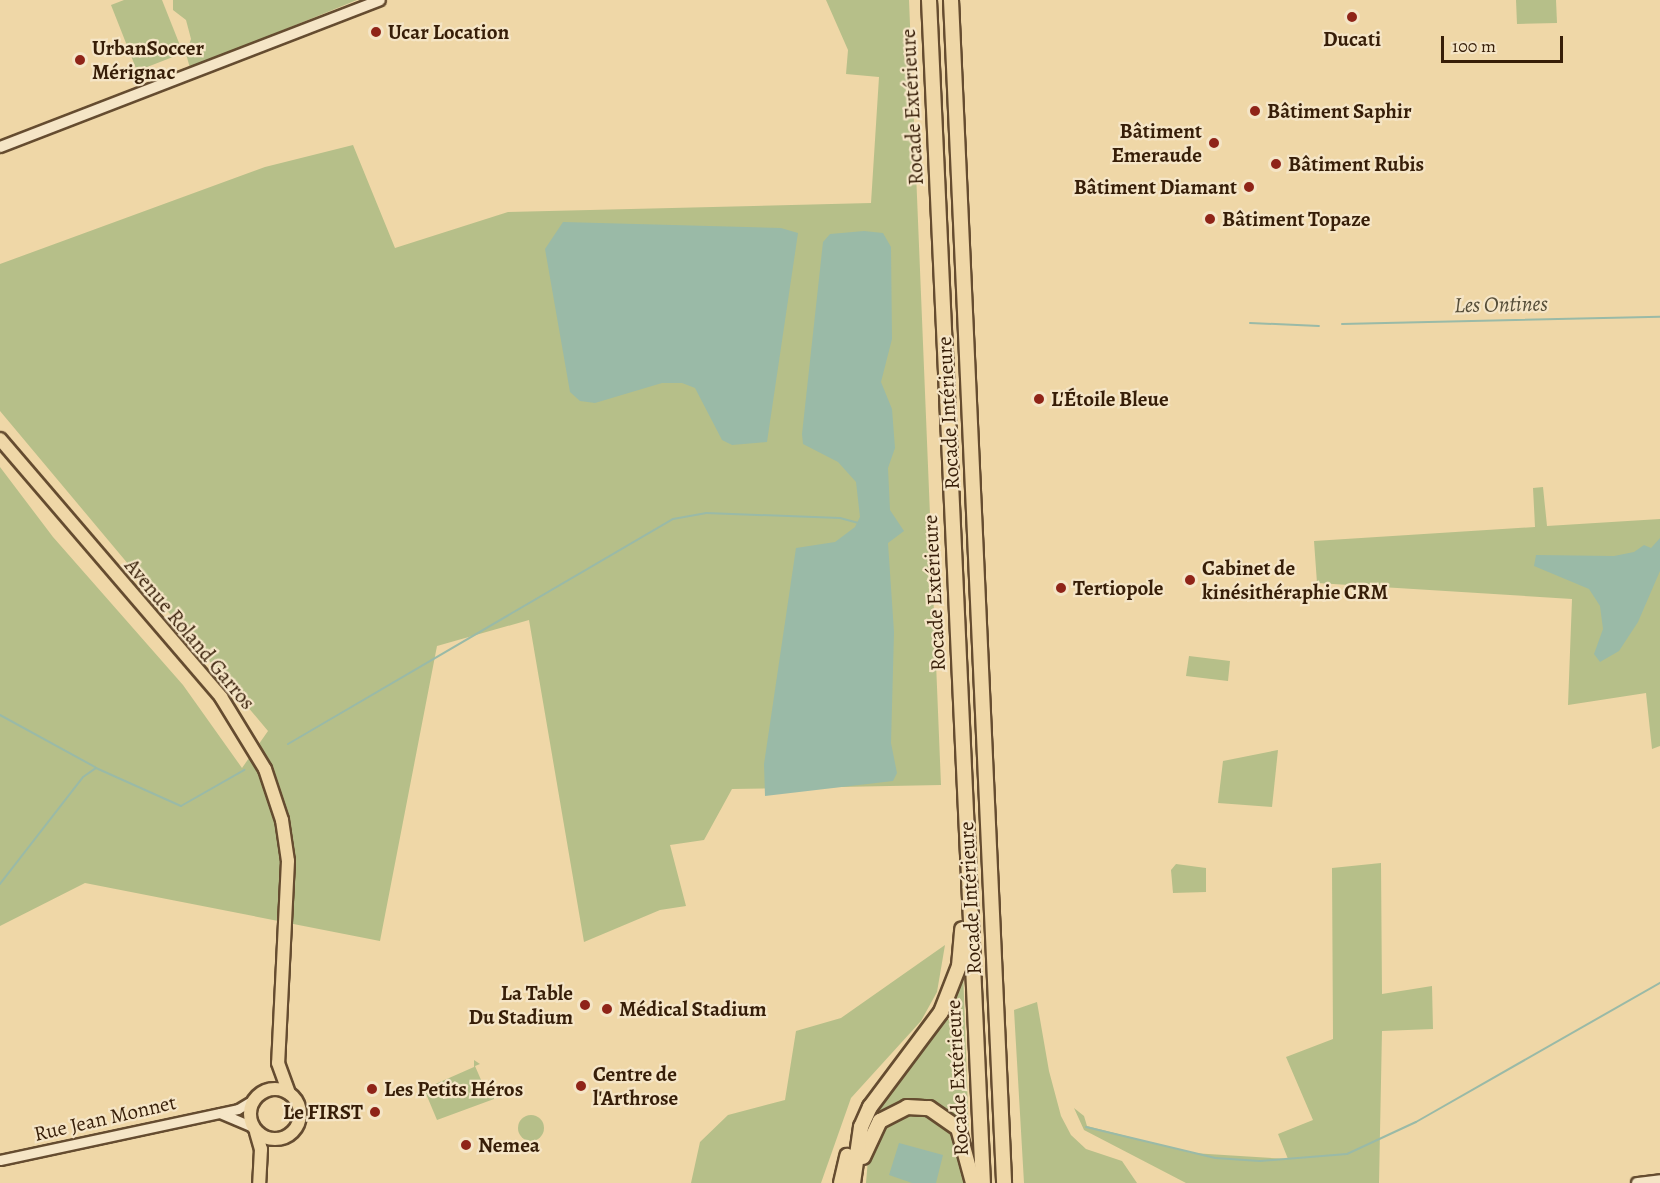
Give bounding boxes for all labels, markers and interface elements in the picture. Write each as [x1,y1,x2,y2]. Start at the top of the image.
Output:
marker: Ducati [1345,10,1359,24]
place label: Ucar Location [388,19,509,45]
scale bar [1444,24,1566,62]
marker: Ucar Location [369,25,383,39]
place label: Ducati [1323,26,1381,52]
street label: Rocade Extérieure [895,28,929,186]
text: 100 m [1452,34,1496,58]
place label: UrbanSoccer Mérignac [92,35,204,85]
marker: UrbanSoccer Mérignac [73,53,87,67]
place label: Bâtiment Saphir [1267,98,1412,124]
marker: Bâtiment Saphir [1248,104,1262,118]
place label: Bâtiment Emeraude [1112,118,1202,168]
marker: Bâtiment Emeraude [1207,136,1221,150]
place label: Bâtiment Rubis [1288,151,1424,177]
marker: Bâtiment Rubis [1269,157,1283,171]
place label: Bâtiment Diamant [1074,174,1237,200]
marker: Bâtiment Diamant [1242,180,1256,194]
place label: Bâtiment Topaze [1222,206,1371,232]
marker: Bâtiment Topaze [1203,212,1217,226]
water label: Les Ontines [1454,291,1548,319]
street label: Rocade Intérieure [931,336,965,490]
place label: L'Étoile Bleue [1051,386,1169,412]
marker: L'Étoile Bleue [1032,392,1046,406]
street label: Rocade Extérieure [917,514,951,672]
street label: Avenue Roland Garros [119,553,261,715]
place label: Cabinet de kinésithéraphie CRM [1202,555,1388,605]
marker: Cabinet de kinésithéraphie CRM [1183,573,1197,587]
place label: Tertiopole [1073,575,1164,601]
marker: Tertiopole [1054,581,1068,595]
street label: Rocade Intérieure [953,821,987,975]
place label: La Table Du Stadium [468,980,573,1030]
place label: Médical Stadium [619,996,767,1022]
marker: La Table Du Stadium [578,998,592,1012]
street label: Rocade Extérieure [940,999,974,1157]
marker: Médical Stadium [600,1002,614,1016]
place label: Centre de l'Arthrose [593,1061,678,1111]
place label: Les Petits Héros [384,1076,523,1102]
marker: Centre de l'Arthrose [574,1079,588,1093]
marker: Les Petits Héros [365,1082,379,1096]
street label: Rue Jean Monnet [31,1089,179,1147]
place label: Le FIRST [283,1099,363,1125]
marker: Le FIRST [368,1105,382,1119]
place label: Nemea [478,1132,540,1158]
marker: Nemea [459,1138,473,1152]

